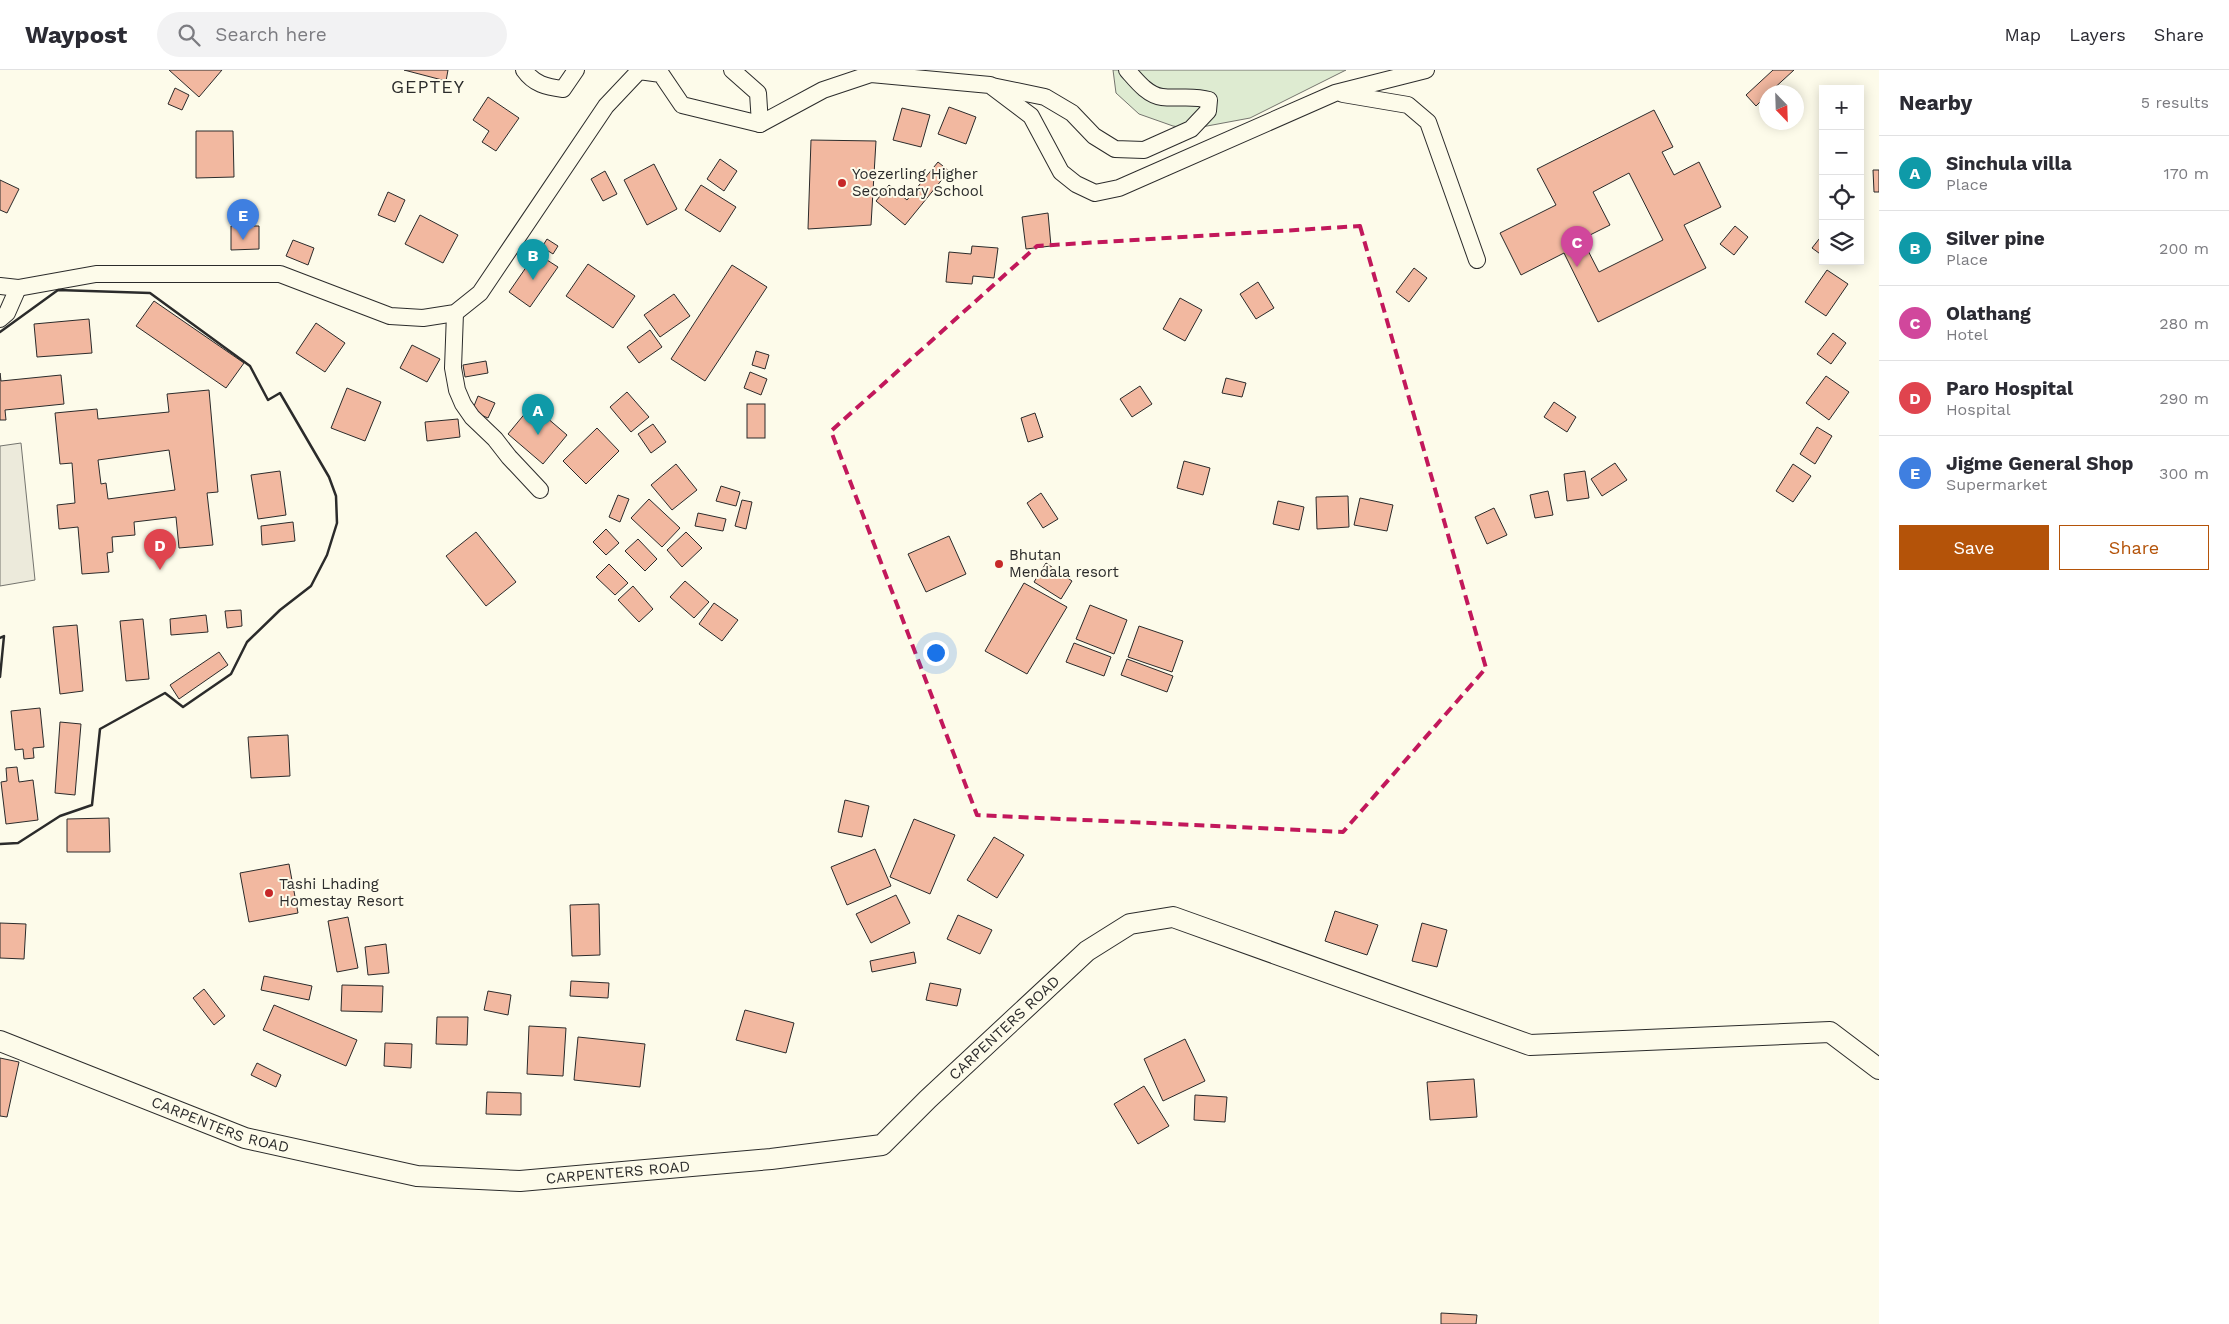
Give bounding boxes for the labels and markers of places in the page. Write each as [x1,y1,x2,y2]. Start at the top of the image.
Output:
place label: Yoezerling Higher Secondary School [852,165,984,200]
marker: Yoezerling Higher Secondary School [836,177,848,189]
pin: E [227,199,259,240]
pin: C [1561,226,1593,267]
pin: B [517,239,549,280]
pin: A [522,394,554,435]
pin: D [144,529,176,570]
place label: Bhutan Mendala resort [1009,546,1119,581]
marker: Bhutan Mendala resort [993,558,1005,570]
place label: Tashi Lhading Homestay Resort [279,875,405,910]
marker: Tashi Lhading Homestay Resort [263,887,275,899]

